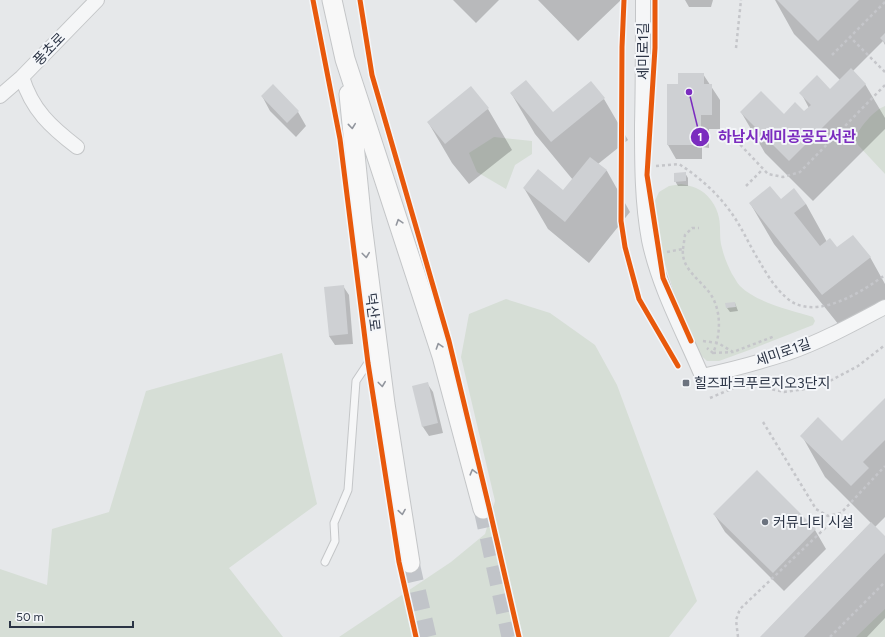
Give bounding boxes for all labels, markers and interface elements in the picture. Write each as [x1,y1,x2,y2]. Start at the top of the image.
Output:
street label: 세미로1길 [635,22,652,80]
street label: 풍초로 [30,29,69,69]
one-way arrow [347,123,356,129]
callout: 하남시세미공공도서관 [690,124,864,151]
text: 하남시세미공공도서관 [718,128,856,146]
text: 1 [697,130,703,144]
one-way arrow [395,219,404,226]
one-way arrow [361,252,370,258]
street label: 덕산로 [362,292,383,332]
street label: 세미로1길 [753,335,813,370]
one-way arrow [435,343,444,350]
place label: 힐즈파크푸르지오3단지 [694,375,830,392]
marker: 힐즈파크푸르지오3단지 [681,378,691,388]
one-way arrow [377,381,386,387]
one-way arrow [469,468,478,475]
one-way arrow [397,509,406,516]
place label: 커뮤니티 시설 [773,514,854,531]
marker: 커뮤니티 시설 [760,517,770,527]
scale bar [10,603,133,629]
text: 50 m [16,610,44,624]

